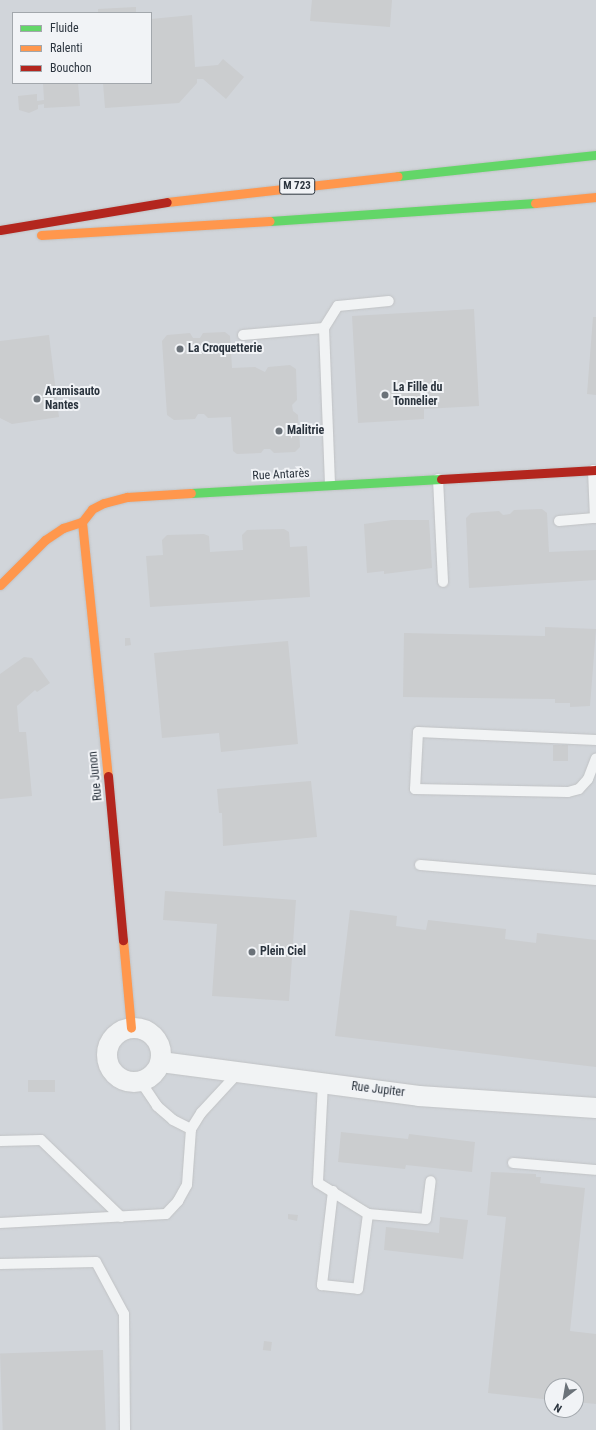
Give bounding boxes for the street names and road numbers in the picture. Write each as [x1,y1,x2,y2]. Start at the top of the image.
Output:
road number: M 723 [279,177,315,195]
street label: Rue Antarès [252,466,310,484]
street label: Rue Junon [86,750,106,802]
street label: Rue Jupiter [350,1080,406,1100]

